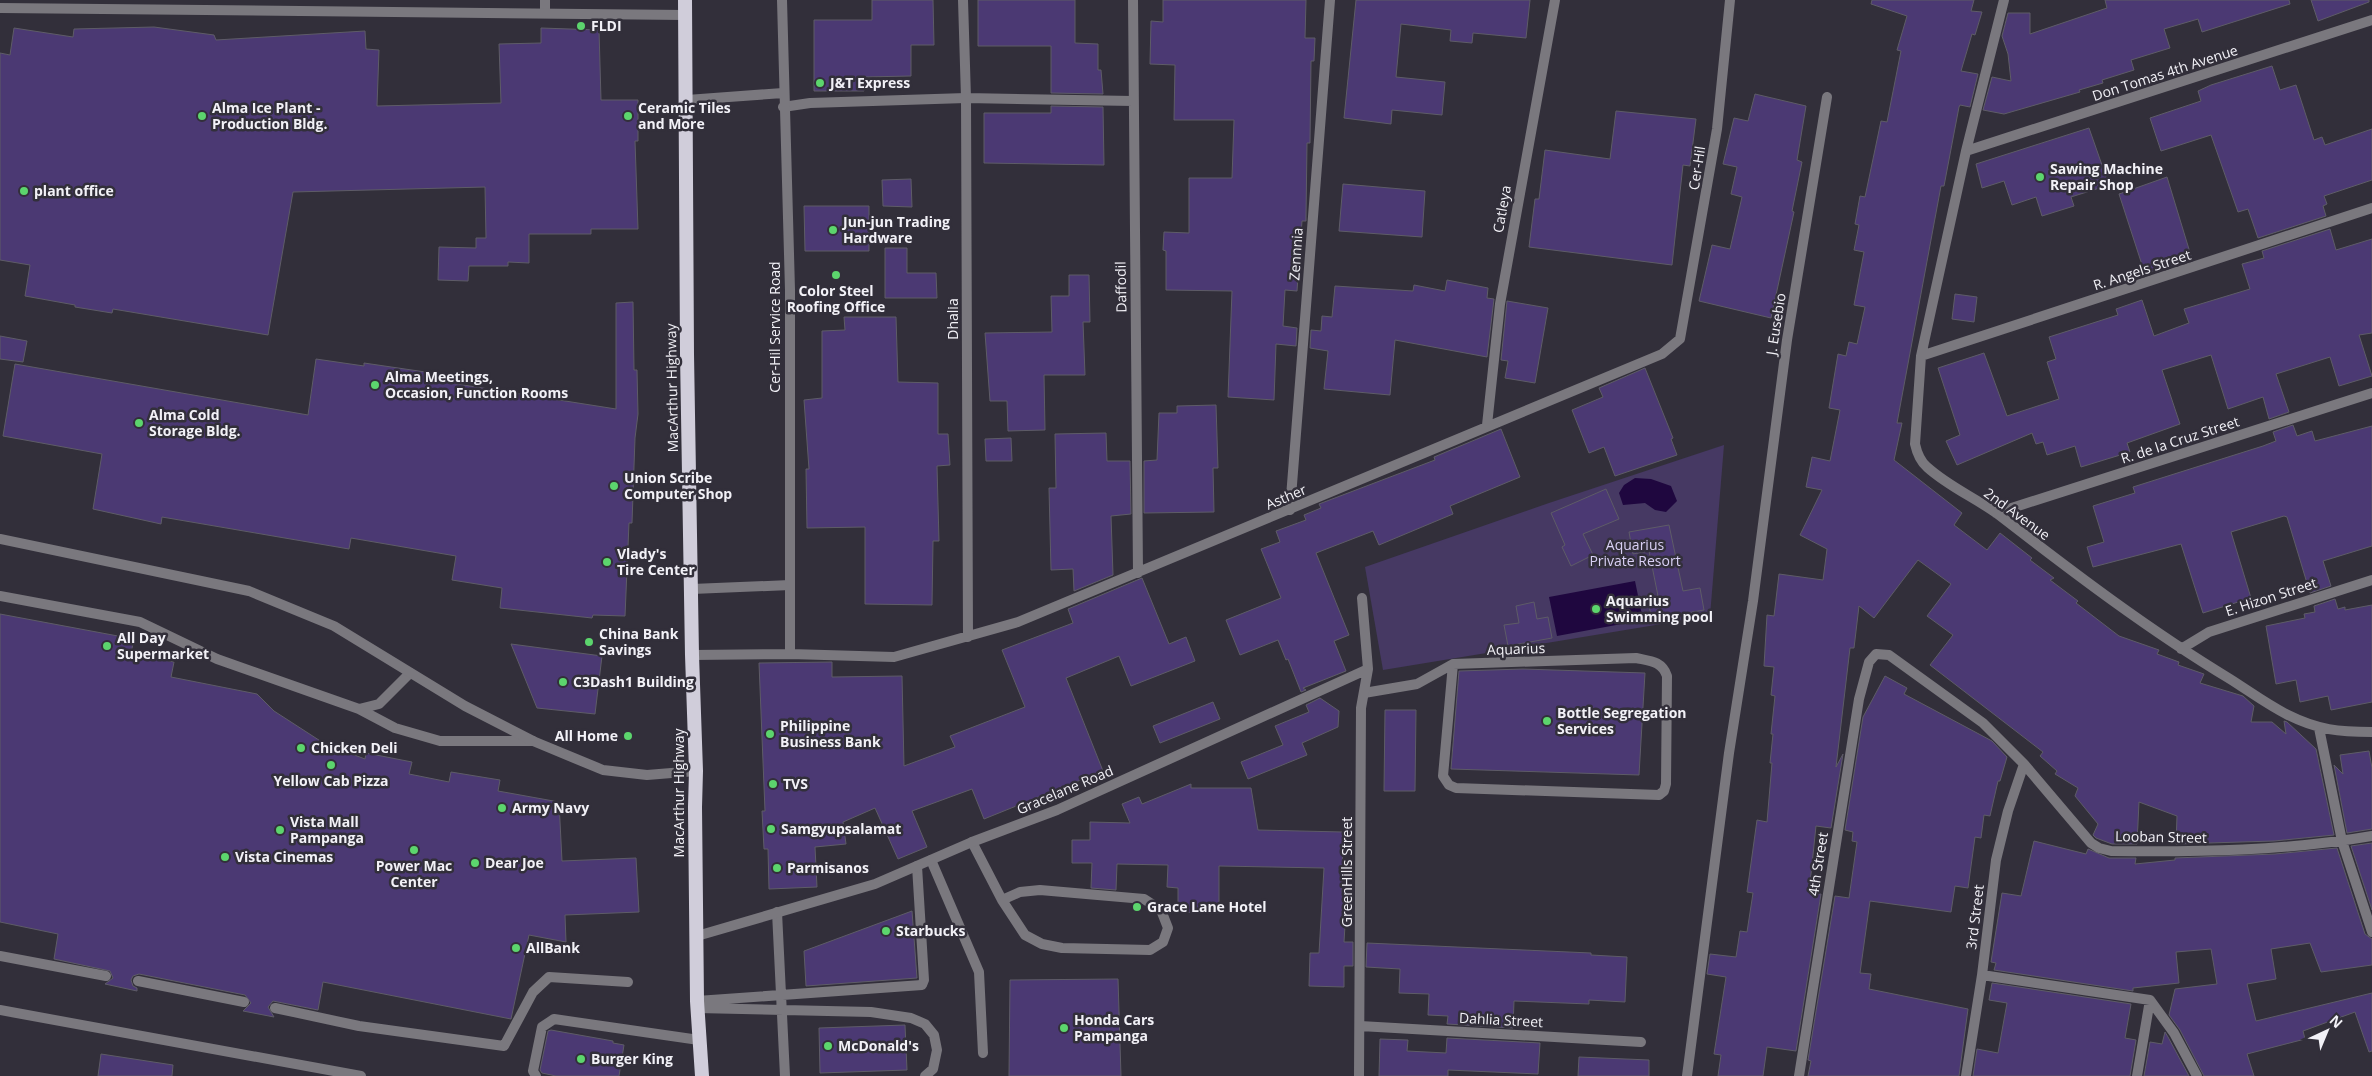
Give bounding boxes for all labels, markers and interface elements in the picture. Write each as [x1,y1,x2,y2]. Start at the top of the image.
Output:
place label: FLDI [591,16,622,35]
marker: FLDI [575,20,587,32]
street label: Don Tomas 4th Avenue [2090,40,2240,105]
place label: J&T Express [828,73,910,92]
marker: J&T Express [814,77,826,89]
place label: Alma Ice Plant - Production Bldg. [212,98,327,133]
place label: Ceramic Tiles and More [638,98,731,133]
marker: Alma Ice Plant - Production Bldg. [196,110,208,122]
marker: Ceramic Tiles and More [622,110,634,122]
street label: Cer-Hil [1684,145,1709,191]
place label: Sawing Machine Repair Shop [2050,159,2163,194]
marker: Sawing Machine Repair Shop [2034,171,2046,183]
place label: plant office [34,181,114,200]
street label: Catleya [1488,184,1515,234]
marker: plant office [18,185,30,197]
place label: Jun-jun Trading Hardware [841,212,950,247]
marker: Jun-jun Trading Hardware [827,224,839,236]
street label: Zennnia [1284,227,1307,281]
street label: R. Angels Street [2090,245,2193,294]
street label: Cer-Hil Service Road [765,261,784,393]
street label: Daffodil [1111,261,1130,313]
marker: Color Steel Roofing Office [830,269,842,281]
place label: Color Steel Roofing Office [787,281,885,316]
street label: J. Eusebio [1761,292,1790,358]
street label: Dhalia [943,298,962,340]
street label: MacArthur Highway [661,322,682,453]
place label: Alma Meetings, Occasion, Function Rooms [385,367,568,402]
marker: Alma Meetings, Occasion, Function Rooms [369,379,381,391]
place label: Alma Cold Storage Bldg. [149,405,241,440]
street label: R. de la Cruz Street [2118,411,2241,468]
marker: Alma Cold Storage Bldg. [133,417,145,429]
place label: Union Scribe Computer Shop [624,468,732,503]
street label: Asther [1262,479,1309,514]
marker: Union Scribe Computer Shop [608,480,620,492]
street label: 2nd Avenue [1980,483,2054,544]
park label: Aquarius Private Resort [1589,535,1681,570]
place label: Vlady's Tire Center [617,544,695,579]
marker: Vlady's Tire Center [601,556,613,568]
street label: E. Hizon Street [2223,573,2319,620]
place label: Aquarius Swimming pool [1606,591,1713,626]
marker: Aquarius Swimming pool [1590,603,1602,615]
place label: China Bank Savings [599,624,679,659]
place label: All Day Supermarket [117,628,209,663]
marker: China Bank Savings [583,636,595,648]
street label: Aquarius [1487,638,1546,659]
marker: All Day Supermarket [101,640,113,652]
place label: C3Dash1 Building [573,672,694,691]
marker: C3Dash1 Building [557,676,569,688]
place label: Bottle Segregation Services [1557,703,1687,738]
marker: Bottle Segregation Services [1541,715,1553,727]
place label: Philippine Business Bank [780,716,881,751]
place label: All Home [555,726,618,745]
street label: MacArthur Highway [669,728,688,857]
marker: Philippine Business Bank [764,728,776,740]
marker: All Home [622,730,634,742]
place label: Chicken Deli [311,738,398,757]
marker: Chicken Deli [295,742,307,754]
marker: Yellow Cab Pizza [325,759,337,771]
street label: Gracelane Road [1014,761,1116,818]
place label: Yellow Cab Pizza [274,771,388,790]
place label: TVS [783,774,808,793]
marker: TVS [767,778,779,790]
place label: Army Navy [512,798,589,817]
marker: Army Navy [496,802,508,814]
place label: Vista Mall Pampanga [290,812,364,847]
street label: GreenHills Street [1337,817,1356,927]
place label: Samgyupsalamat [781,819,901,838]
marker: Samgyupsalamat [765,823,777,835]
marker: Vista Mall Pampanga [274,824,286,836]
street label: Looban Street [2115,826,2207,847]
street label: 4th Street [1803,831,1832,897]
marker: Power Mac Center [408,844,420,856]
place label: Vista Cinemas [235,847,333,866]
marker: Vista Cinemas [219,851,231,863]
place label: Dear Joe [485,853,544,872]
place label: Power Mac Center [376,856,452,891]
marker: Dear Joe [469,857,481,869]
place label: Parmisanos [787,858,869,877]
marker: Parmisanos [771,862,783,874]
street label: 3rd Street [1961,883,1988,950]
place label: Grace Lane Hotel [1147,897,1267,916]
marker: Grace Lane Hotel [1131,901,1143,913]
place label: Starbucks [896,921,966,940]
marker: Starbucks [880,925,892,937]
place label: AllBank [526,938,580,957]
marker: AllBank [510,942,522,954]
north arrow [2302,1006,2352,1056]
street label: Dahlia Street [1459,1008,1544,1031]
place label: Honda Cars Pampanga [1074,1010,1154,1045]
text: N [2326,1010,2347,1032]
marker: Honda Cars Pampanga [1058,1022,1070,1034]
place label: McDonald's [838,1036,919,1055]
marker: McDonald's [822,1040,834,1052]
place label: Burger King [591,1049,673,1068]
marker: Burger King [575,1053,587,1065]

